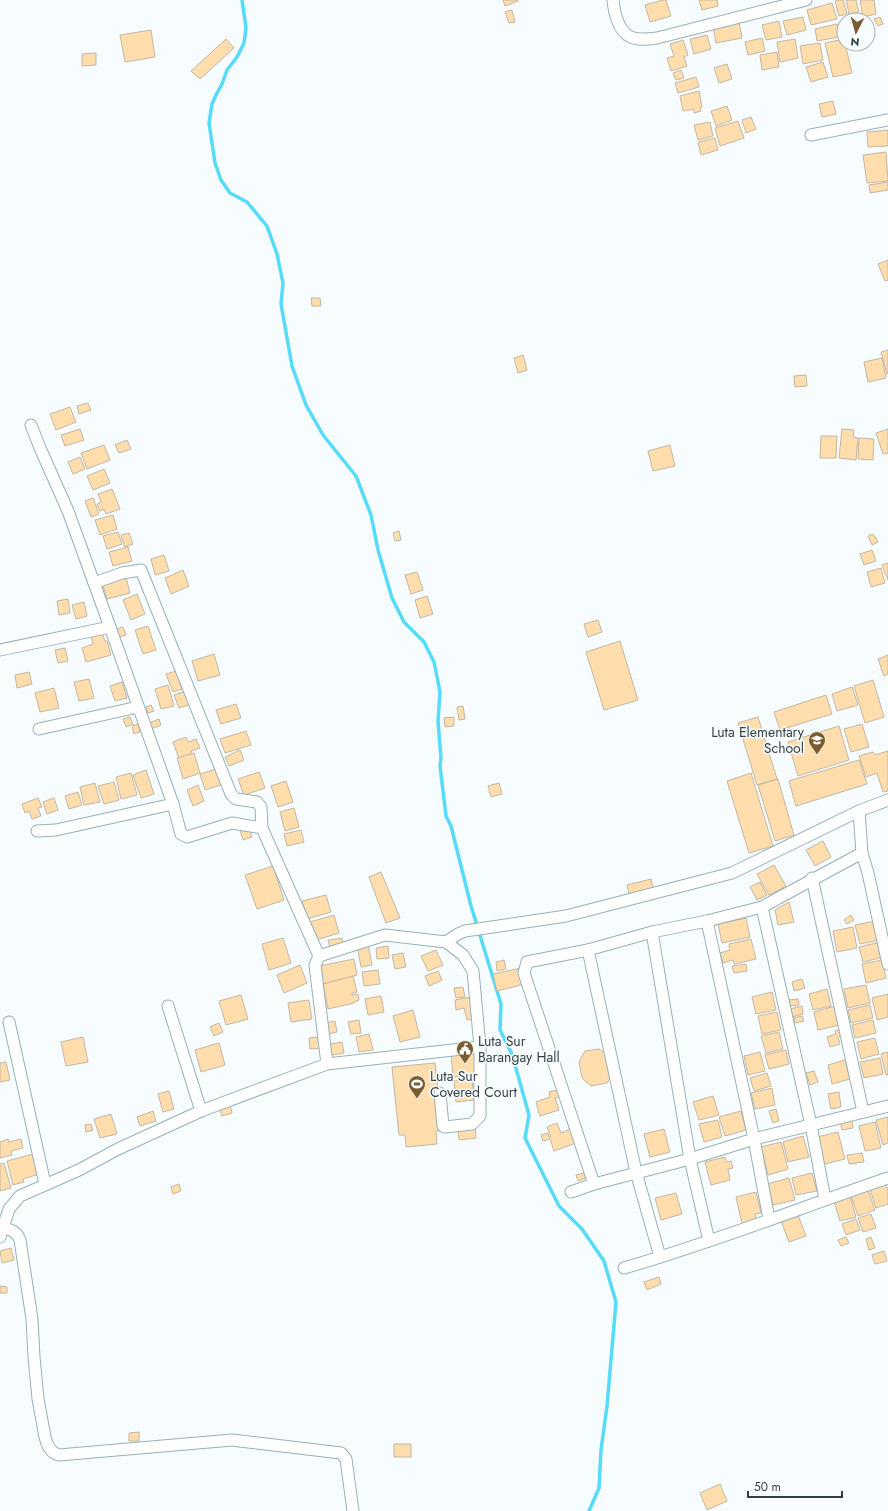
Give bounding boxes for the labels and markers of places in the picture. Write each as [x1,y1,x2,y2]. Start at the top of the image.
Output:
place label: Luta Elementary School [711,722,805,758]
school or university icon: Luta Elementary School [807,730,827,755]
place label: Luta Sur Barangay Hall [478,1031,560,1067]
public building icon: Luta Sur Barangay Hall [455,1039,475,1064]
place label: Luta Sur Covered Court [430,1066,518,1102]
sports icon: Luta Sur Covered Court [407,1074,427,1099]

